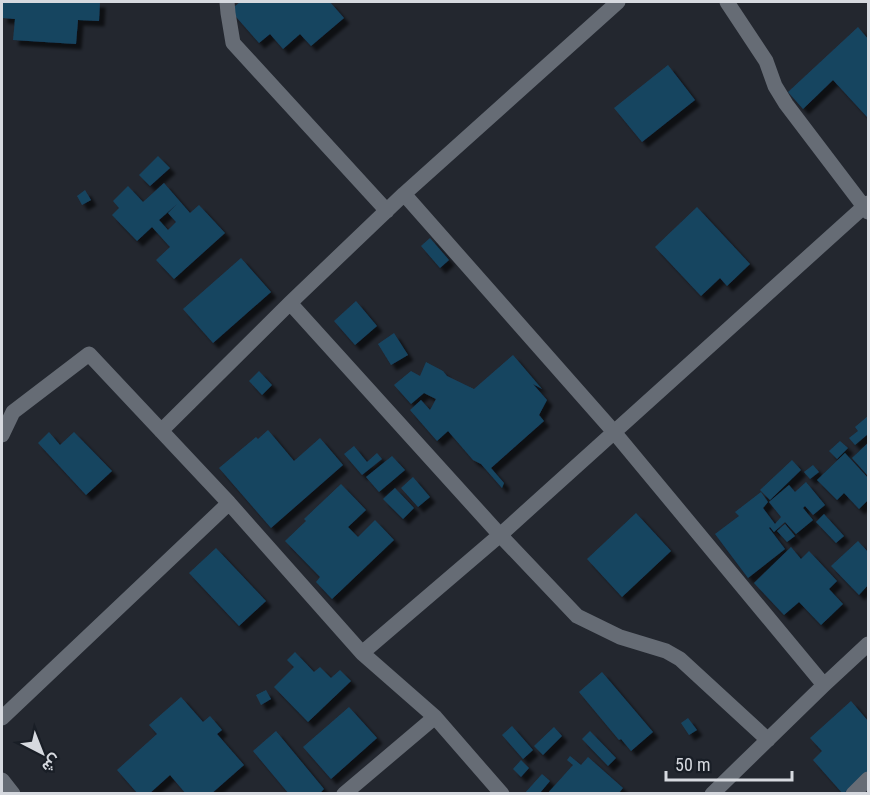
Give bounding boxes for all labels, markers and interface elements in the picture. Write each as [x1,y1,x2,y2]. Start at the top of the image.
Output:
north arrow [12,723,72,783]
scale bar [666,744,792,782]
text: ش [38,750,65,777]
text: 50 m [675,754,710,775]

